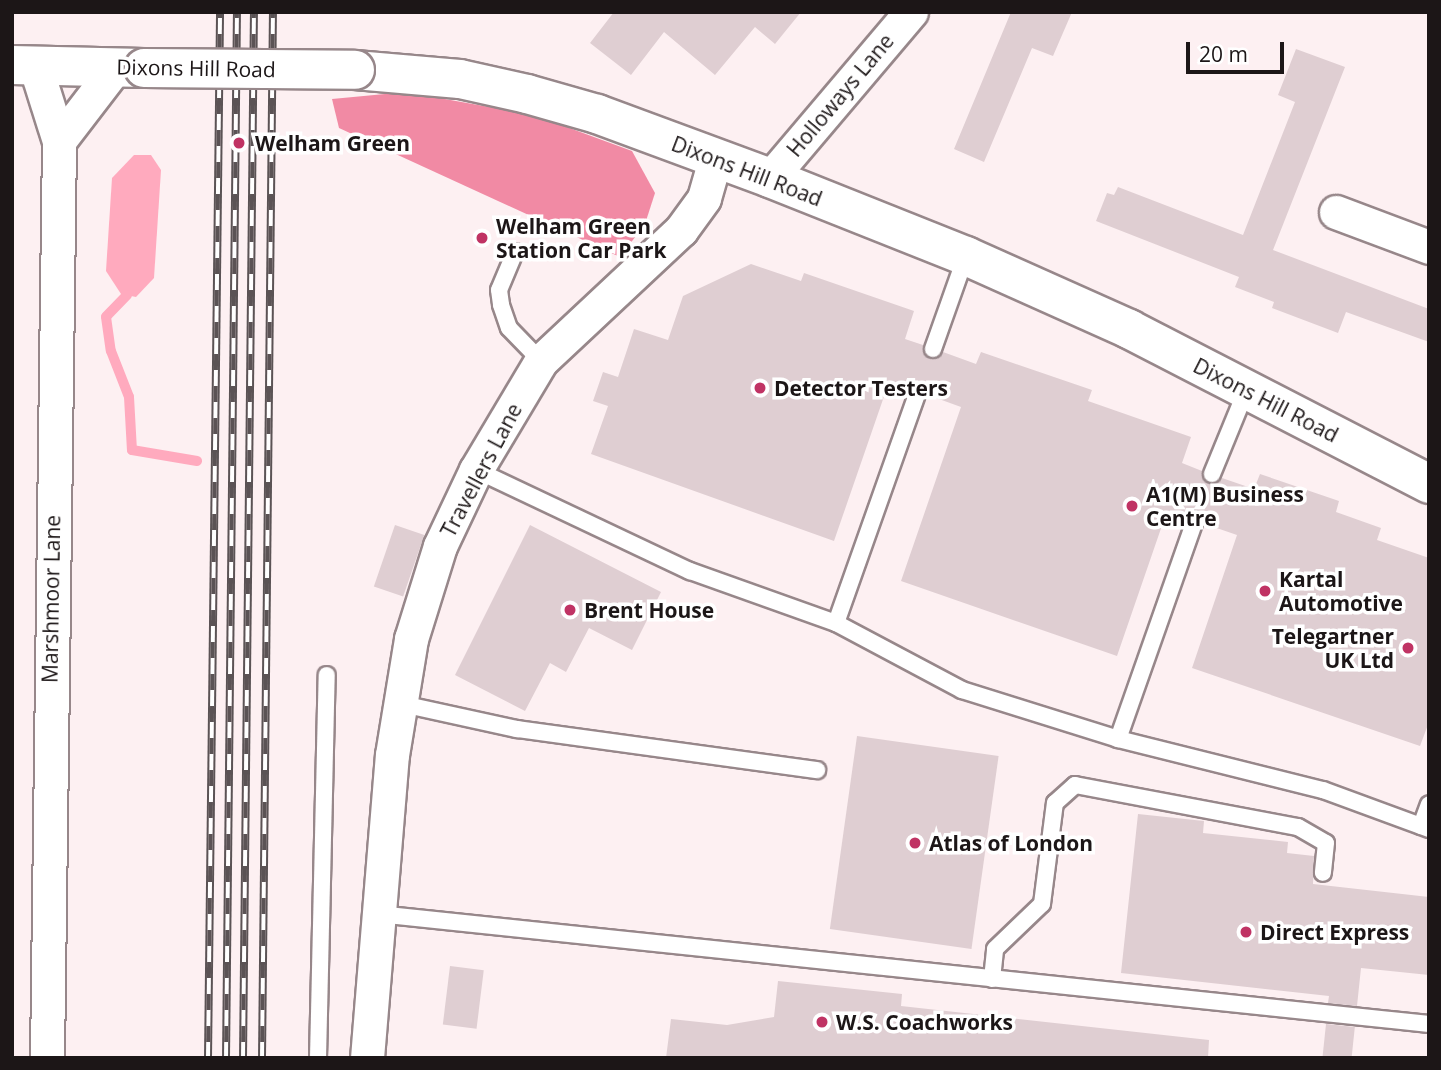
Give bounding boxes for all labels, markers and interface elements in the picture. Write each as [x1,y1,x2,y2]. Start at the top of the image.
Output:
street label: Holloways Lane [781,28,899,162]
scale bar [1189,28,1287,72]
text: 20 m [1199,40,1248,68]
street label: Dixons Hill Road [116,54,276,82]
place label: Welham Green [255,130,410,156]
street label: Dixons Hill Road [668,131,826,211]
marker: Welham Green [229,133,249,153]
place label: Welham Green Station Car Park [496,213,667,263]
marker: Welham Green Station Car Park [474,230,490,246]
street label: Dixons Hill Road [1189,353,1343,447]
place label: Detector Testers [774,375,948,401]
marker: Detector Testers [752,380,768,396]
street label: Travellers Lane [435,399,527,541]
place label: A1(M) Business Centre [1146,481,1304,531]
marker: A1(M) Business Centre [1124,498,1140,514]
street label: Marshmoor Lane [37,515,65,683]
place label: Kartal Automotive [1279,566,1403,616]
marker: Kartal Automotive [1257,583,1273,599]
place label: Brent House [584,597,714,623]
marker: Brent House [562,602,578,618]
place label: Telegartner UK Ltd [1272,623,1394,673]
marker: Telegartner UK Ltd [1400,640,1416,656]
place label: Atlas of London [929,830,1093,856]
marker: Atlas of London [907,835,923,851]
place label: Direct Express [1260,919,1409,945]
marker: Direct Express [1238,924,1254,940]
place label: W.S. Coachworks [836,1009,1013,1035]
marker: W.S. Coachworks [814,1014,830,1030]

